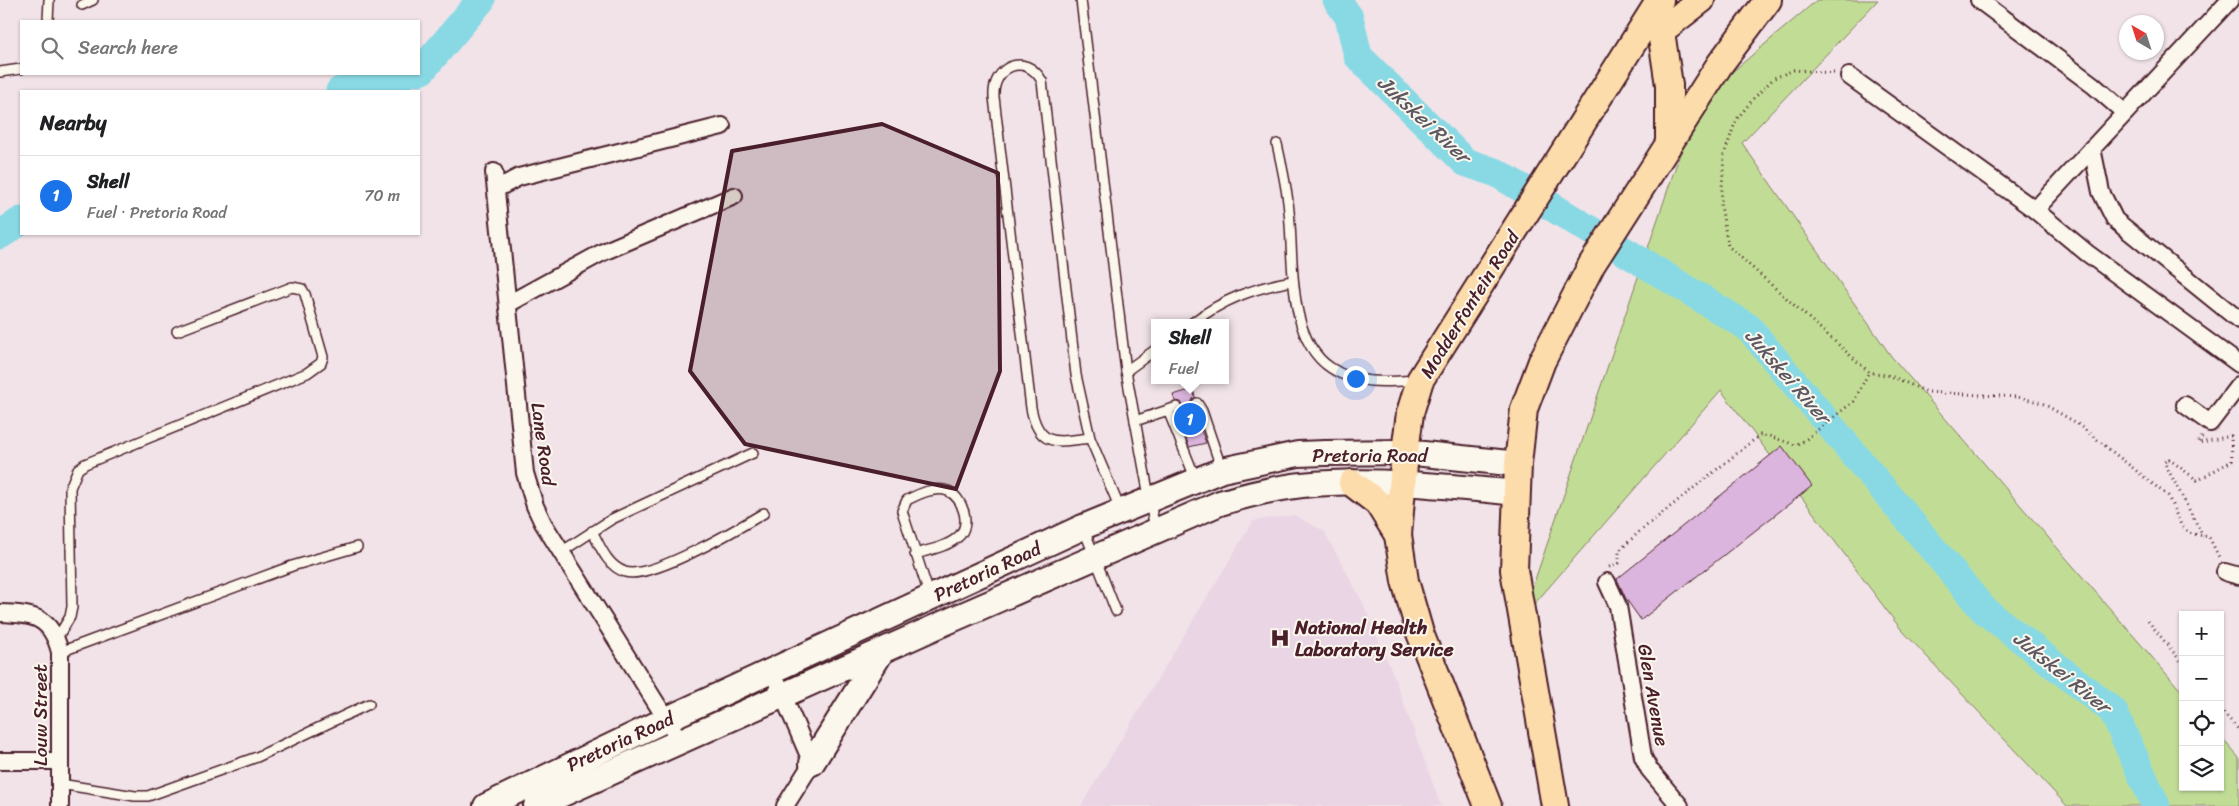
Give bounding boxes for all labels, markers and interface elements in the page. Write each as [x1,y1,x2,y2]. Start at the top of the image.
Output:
north arrow [2119,15,2164,60]
search box [20,20,420,75]
text: Search here [78,31,178,64]
icon: search [38,34,66,62]
water label: Jukskei River [1369,67,1481,175]
text: Nearby [40,104,106,142]
text: Shell [87,165,129,198]
text: 1 [53,181,59,210]
text: 70 m [364,181,400,210]
text: Fuel · Pretoria Road [87,198,227,227]
street label: Modderfontein Road [1411,223,1529,385]
popup [1151,319,1229,384]
text: Shell [1169,321,1211,354]
water label: Jukskei River [1736,321,1842,435]
text: Fuel [1169,354,1199,383]
your location [1343,366,1369,392]
street label: Lane Road [521,400,566,489]
pin: 1 [1174,400,1206,438]
street label: Pretoria Road [1312,439,1430,472]
street label: Pretoria Road [928,531,1048,611]
place label: National Health Laboratory Service [1294,611,1454,666]
map controls [2179,611,2224,791]
button: + [2179,611,2224,656]
water label: Jukskei River [2005,622,2121,725]
hospital icon: National Health Laboratory Service [1269,627,1291,649]
street label: Glen Avenue [1628,641,1679,749]
button: − [2179,656,2224,701]
street label: Louw Street [24,664,57,766]
street label: Pretoria Road [561,701,681,781]
button: locate [2179,701,2224,746]
button: layers [2179,746,2224,791]

